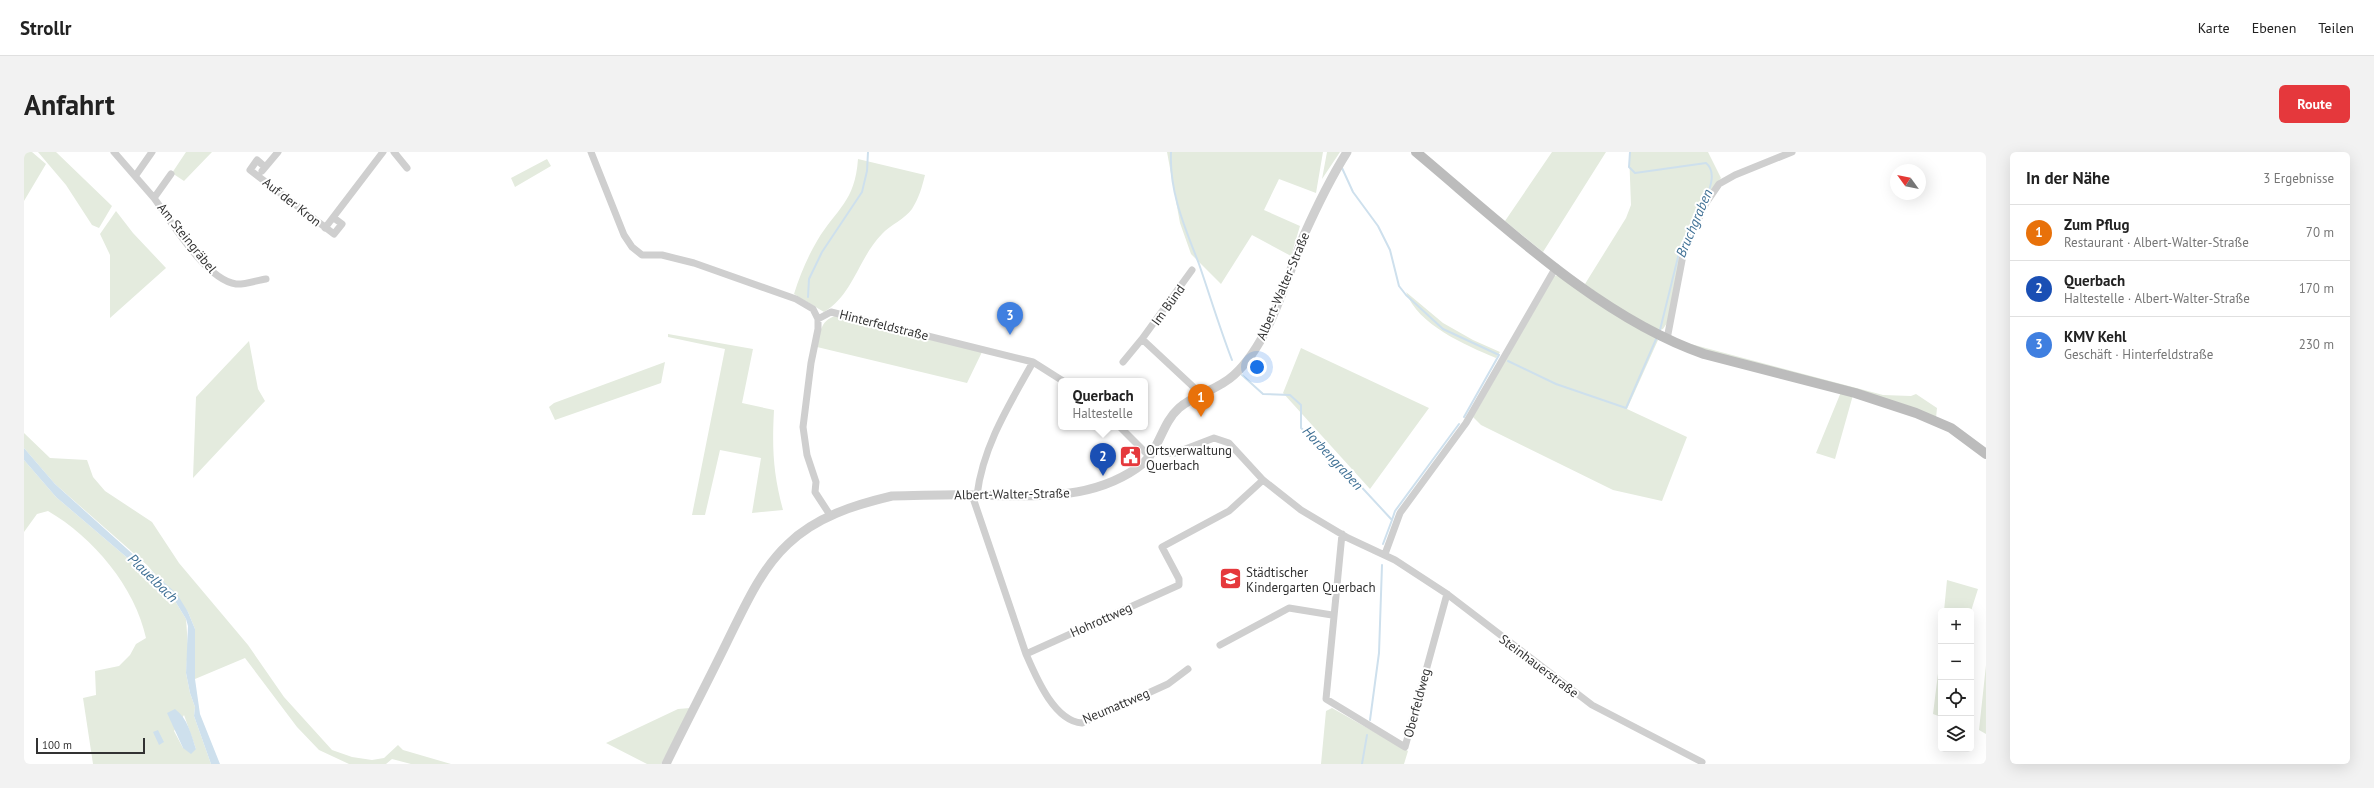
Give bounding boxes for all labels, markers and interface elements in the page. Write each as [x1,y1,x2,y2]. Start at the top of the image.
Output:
text: Strollr [20,16,71,40]
text: Karte [2198,19,2230,37]
text: Ebenen [2252,19,2296,37]
text: Teilen [2318,19,2354,37]
button: Route [2279,85,2350,123]
text: Anfahrt [24,86,115,123]
north arrow [1890,164,1926,200]
text: In der Nähe [2026,167,2110,189]
text: 3 Ergebnisse [2263,170,2334,187]
street label: Auf der Kron [259,174,325,230]
water label: Bruchgraben [1672,186,1716,260]
street label: Am Steingräbel [154,200,221,277]
text: Zum Pflug [2064,215,2129,234]
text: 1 [2035,224,2043,241]
text: 70 m [2306,224,2334,241]
street label: Albert-Walter-Straße [1253,230,1313,342]
text: Restaurant · Albert-Walter-Straße [2064,234,2249,251]
text: Querbach [2064,271,2125,290]
text: 2 [2035,280,2043,297]
text: 170 m [2299,280,2334,297]
street label: Im Bünd [1147,281,1189,329]
text: Haltestelle · Albert-Walter-Straße [2064,290,2250,307]
pin: 3 [997,302,1023,335]
street label: Hinterfeldstraße [838,306,930,344]
text: KMV Kehl [2064,327,2126,346]
text: 3 [2035,336,2043,353]
text: 230 m [2299,336,2334,353]
text: Geschäft · Hinterfeldstraße [2064,346,2213,363]
your location [1247,357,1267,377]
popup [1058,378,1148,430]
pin: 1 [1188,384,1214,417]
text: Querbach [1072,386,1134,405]
text: Haltestelle [1072,405,1133,422]
water label: Horbengraben [1299,422,1367,494]
place label: Ortsverwaltung Querbach [1146,442,1232,474]
pin: 2 [1090,443,1116,476]
public building icon: Ortsverwaltung Querbach [1118,444,1144,470]
street label: Albert-Walter-Straße [954,484,1070,504]
water label: Plauelbach [124,550,182,606]
place label: Städtischer Kindergarten Querbach [1246,564,1376,596]
school or university icon: Städtischer Kindergarten Querbach [1217,566,1243,592]
street label: Hohrottweg [1067,599,1135,641]
map controls [1938,608,1974,752]
button: + [1938,608,1974,644]
street label: Steinhauerstraße [1496,631,1582,701]
button: − [1938,644,1974,680]
street label: Oberfeldweg [1400,666,1434,740]
button: locate [1938,680,1974,716]
street label: Neumattweg [1080,684,1152,728]
button: layers [1938,716,1974,752]
scale bar [36,736,145,755]
text: 100 m [42,738,72,752]

